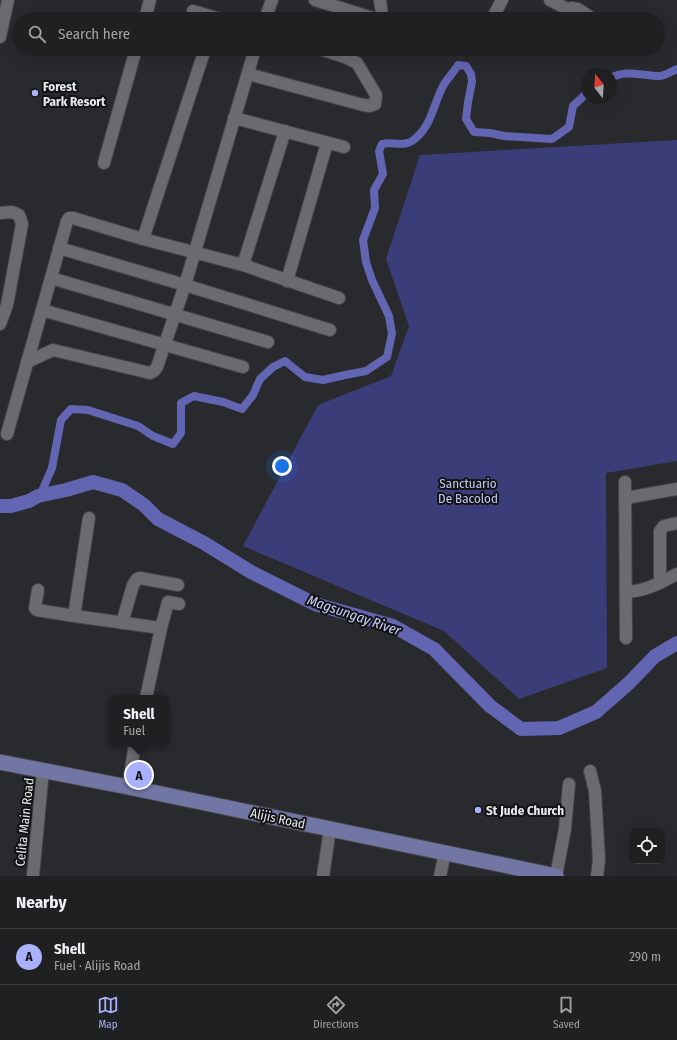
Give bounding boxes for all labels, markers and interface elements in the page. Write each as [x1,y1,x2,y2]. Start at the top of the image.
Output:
search box [12,12,665,56]
icon: search [26,23,48,45]
text: Search here [58,25,130,43]
north arrow [581,68,617,104]
place label: Forest Park Resort [43,79,106,109]
marker: Forest Park Resort [30,88,40,98]
your location [272,456,292,476]
park label: Sanctuario De Bacolod [438,476,498,506]
water label: Magsungay River [305,592,404,640]
popup [109,695,169,747]
text: Shell [123,705,155,723]
text: Fuel [123,723,145,738]
pin: A [126,760,152,790]
street label: Celita Main Road [12,777,37,867]
place label: St Jude Church [486,803,564,818]
street label: Alijis Road [249,805,307,832]
marker: St Jude Church [473,805,483,815]
map controls [629,828,665,864]
button: locate [629,828,665,864]
text: Nearby [16,892,67,913]
text: Shell [54,940,85,958]
text: A [25,949,33,964]
text: 290 m [629,949,661,964]
text: Fuel · Alijis Road [54,958,140,973]
tab: Map [97,994,119,1031]
tab: Directions [313,994,359,1031]
tab: Saved [553,994,580,1031]

